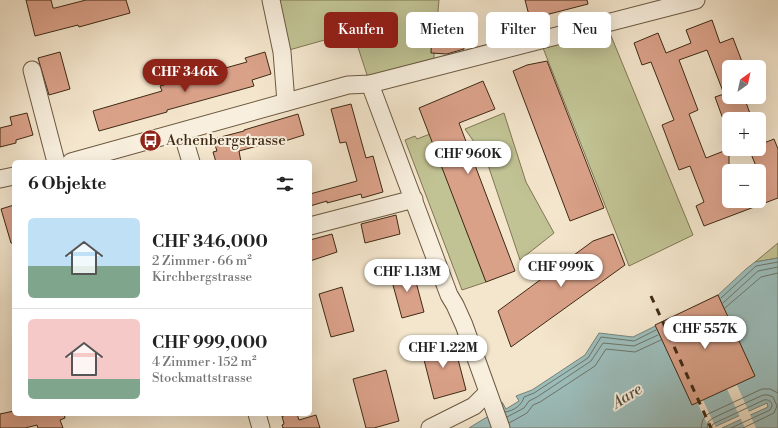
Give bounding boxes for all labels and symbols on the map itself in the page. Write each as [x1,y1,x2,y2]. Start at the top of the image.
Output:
pin: CHF 346K [144,59,226,93]
north arrow [722,60,766,104]
bus stop icon: Achenbergstrasse [137,127,163,153]
place label: Achenbergstrasse [165,131,286,150]
pin: CHF 960K [427,141,509,175]
pin: CHF 999K [520,254,602,288]
pin: CHF 1.13M [361,259,453,293]
pin: CHF 557K [664,316,746,350]
pin: CHF 1.22M [397,335,489,369]
water label: Aare [607,379,646,414]

